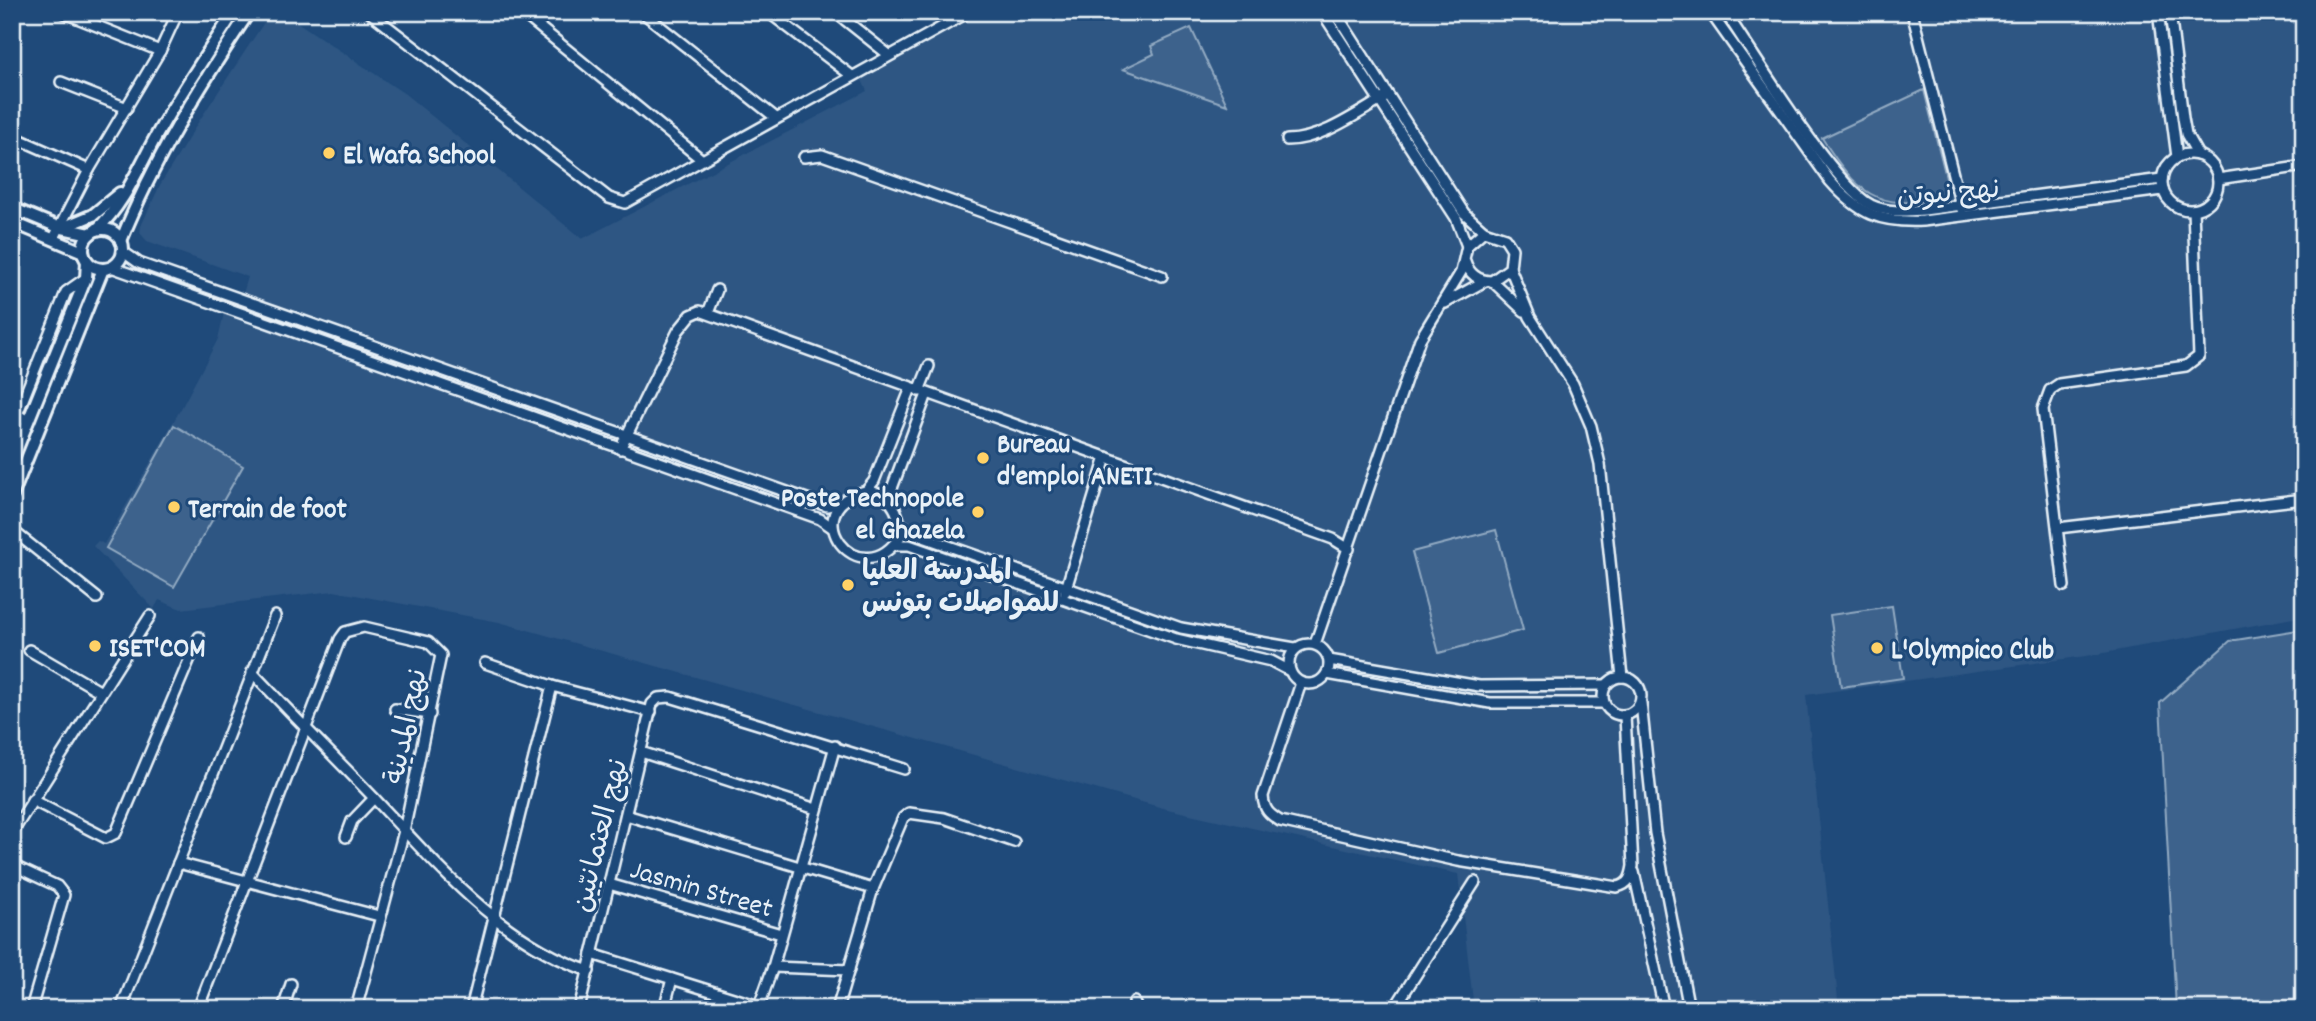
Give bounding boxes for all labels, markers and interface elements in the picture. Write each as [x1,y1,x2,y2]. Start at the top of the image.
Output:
place label: El Wafa School [343,138,496,178]
marker: El Wafa School [321,145,337,161]
street label: نهج نيوتن [1895,172,2002,220]
place label: Bureau d'emploi ANETI [997,427,1153,499]
marker: Bureau d'emploi ANETI [975,450,991,466]
place label: Poste Technopole el Ghazela [781,481,965,553]
place label: Terrain de foot [188,492,348,532]
marker: Terrain de foot [166,499,182,515]
marker: Poste Technopole el Ghazela [970,504,986,520]
place label: المدرسة العليا للمواصلات بتونس [862,554,1059,626]
marker: المدرسة العليا للمواصلات بتونس [840,577,856,593]
place label: ISET'COM [109,631,206,671]
place label: L'Olympico Club [1891,633,2054,673]
marker: ISET'COM [87,638,103,654]
marker: L'Olympico Club [1869,640,1885,656]
street label: نهج المدينة [377,666,441,788]
street label: نهج العثمانيّين [564,755,641,917]
street label: Jasmin Street [625,852,777,931]

